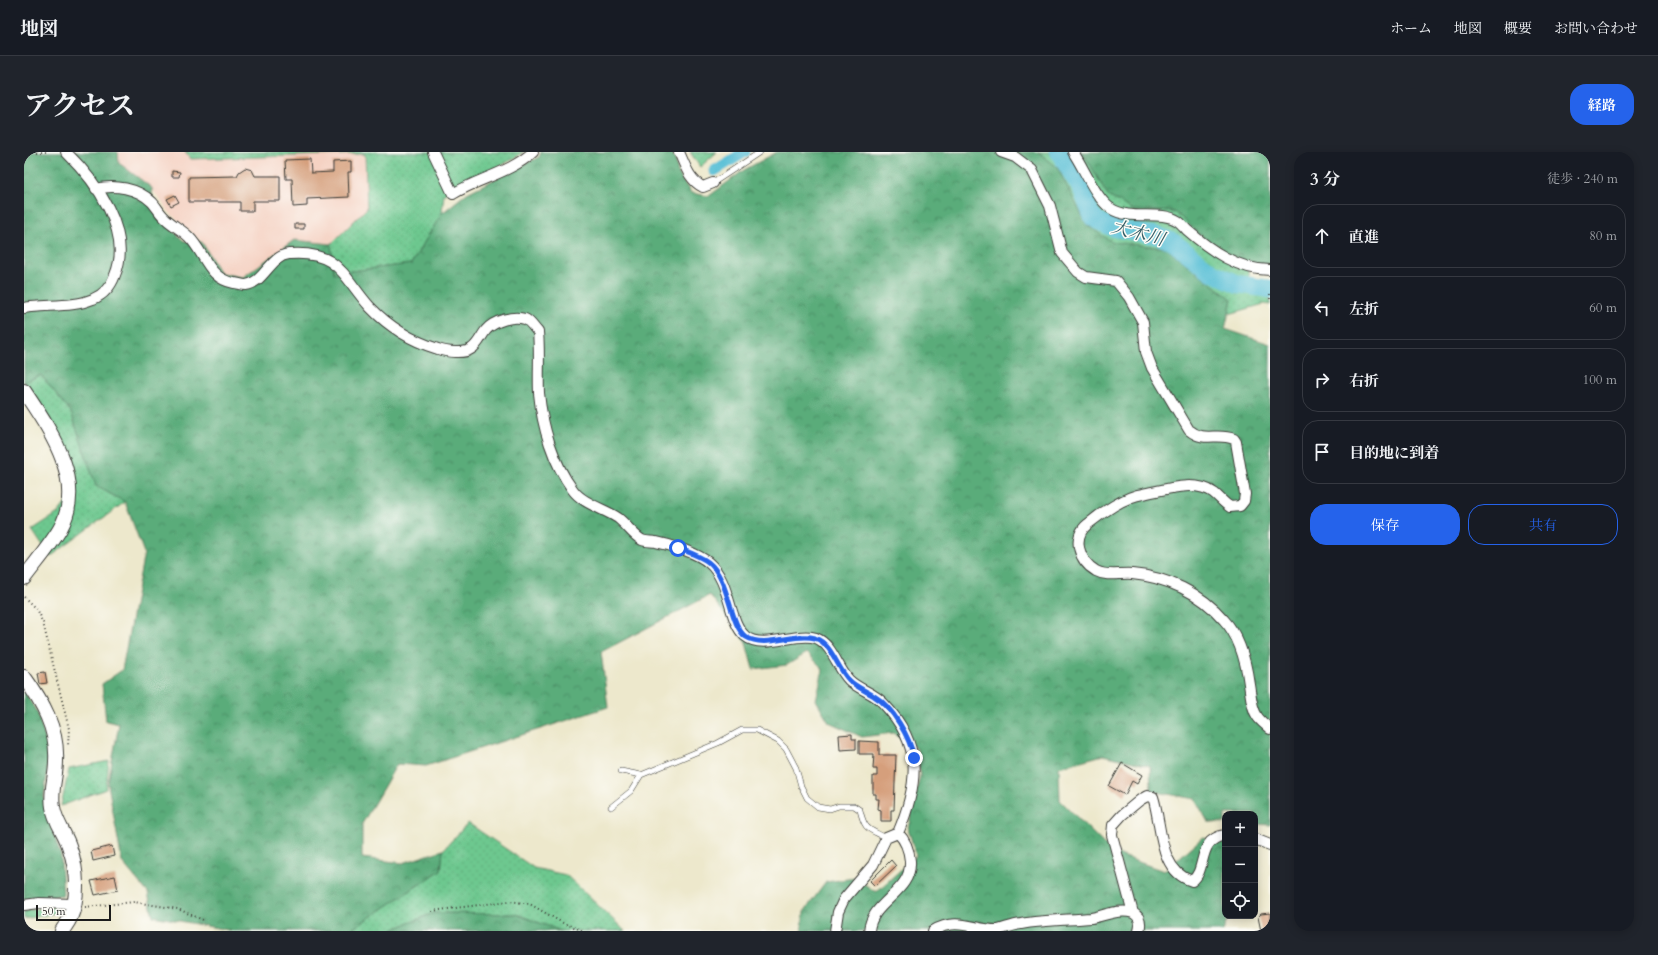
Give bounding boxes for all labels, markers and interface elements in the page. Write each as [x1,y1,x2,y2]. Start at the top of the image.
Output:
text: 地図 [20,16,58,42]
text: ホーム [1390,19,1432,38]
text: 地図 [1454,19,1482,38]
text: 概要 [1504,19,1532,38]
text: お問い合わせ [1554,19,1638,38]
button: 経路 [1570,84,1634,125]
text: アクセス [24,87,135,125]
text: 3 分 [1310,168,1340,191]
text: 徒歩 · 240 m [1547,170,1618,188]
water label: 大木川 [1109,214,1169,253]
icon: ahead [1311,225,1333,247]
text: 直進 [1349,227,1379,247]
text: 80 m [1589,227,1617,245]
icon: left [1311,297,1333,319]
text: 左折 [1349,299,1379,319]
text: 60 m [1589,299,1617,317]
icon: right [1311,369,1333,391]
text: 右折 [1349,371,1379,391]
text: 100 m [1583,371,1617,389]
icon: arrive [1311,441,1333,463]
text: 目的地に到着 [1349,443,1439,463]
button: 保存 [1310,504,1460,545]
button: 共有 [1468,504,1618,545]
route start [669,539,687,557]
route end [905,749,923,767]
map controls [1222,811,1258,919]
button: + [1222,811,1258,847]
button: − [1222,847,1258,883]
button: locate [1222,883,1258,919]
scale bar [36,903,111,922]
text: 50 m [42,904,66,919]

